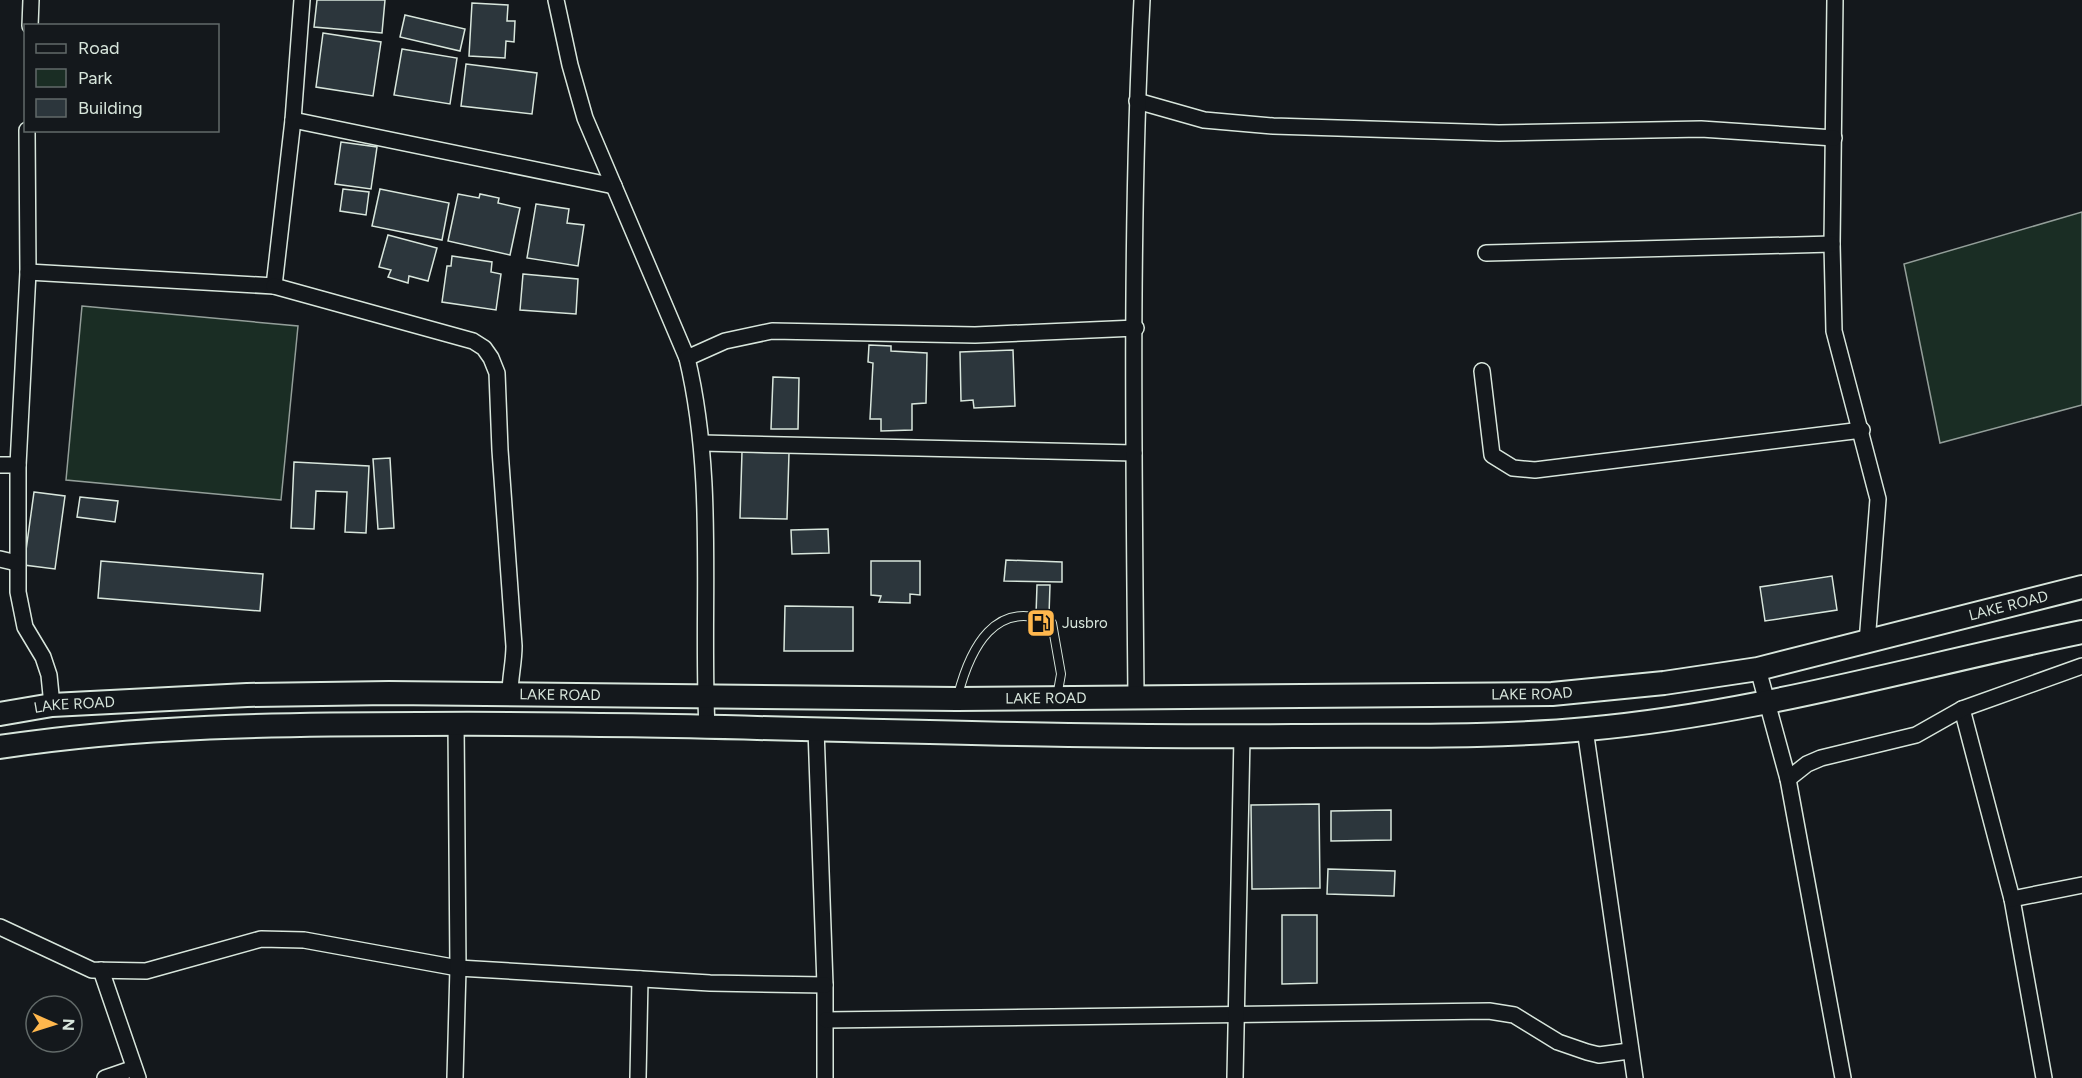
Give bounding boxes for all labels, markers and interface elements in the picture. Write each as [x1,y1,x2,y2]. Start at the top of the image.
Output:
legend [24,24,219,132]
text: Road [78,37,119,59]
text: Park [78,67,113,89]
text: Building [78,97,143,119]
street label: LAKE ROAD [1967,587,2050,624]
fuel station icon: Jusbro [1025,607,1057,639]
place label: Jusbro [1062,614,1108,632]
street label: LAKE ROAD [1491,683,1573,704]
street label: LAKE ROAD [519,685,601,704]
street label: LAKE ROAD [1005,689,1087,708]
street label: LAKE ROAD [32,693,115,717]
north arrow [24,994,84,1054]
text: N [59,1018,78,1031]

